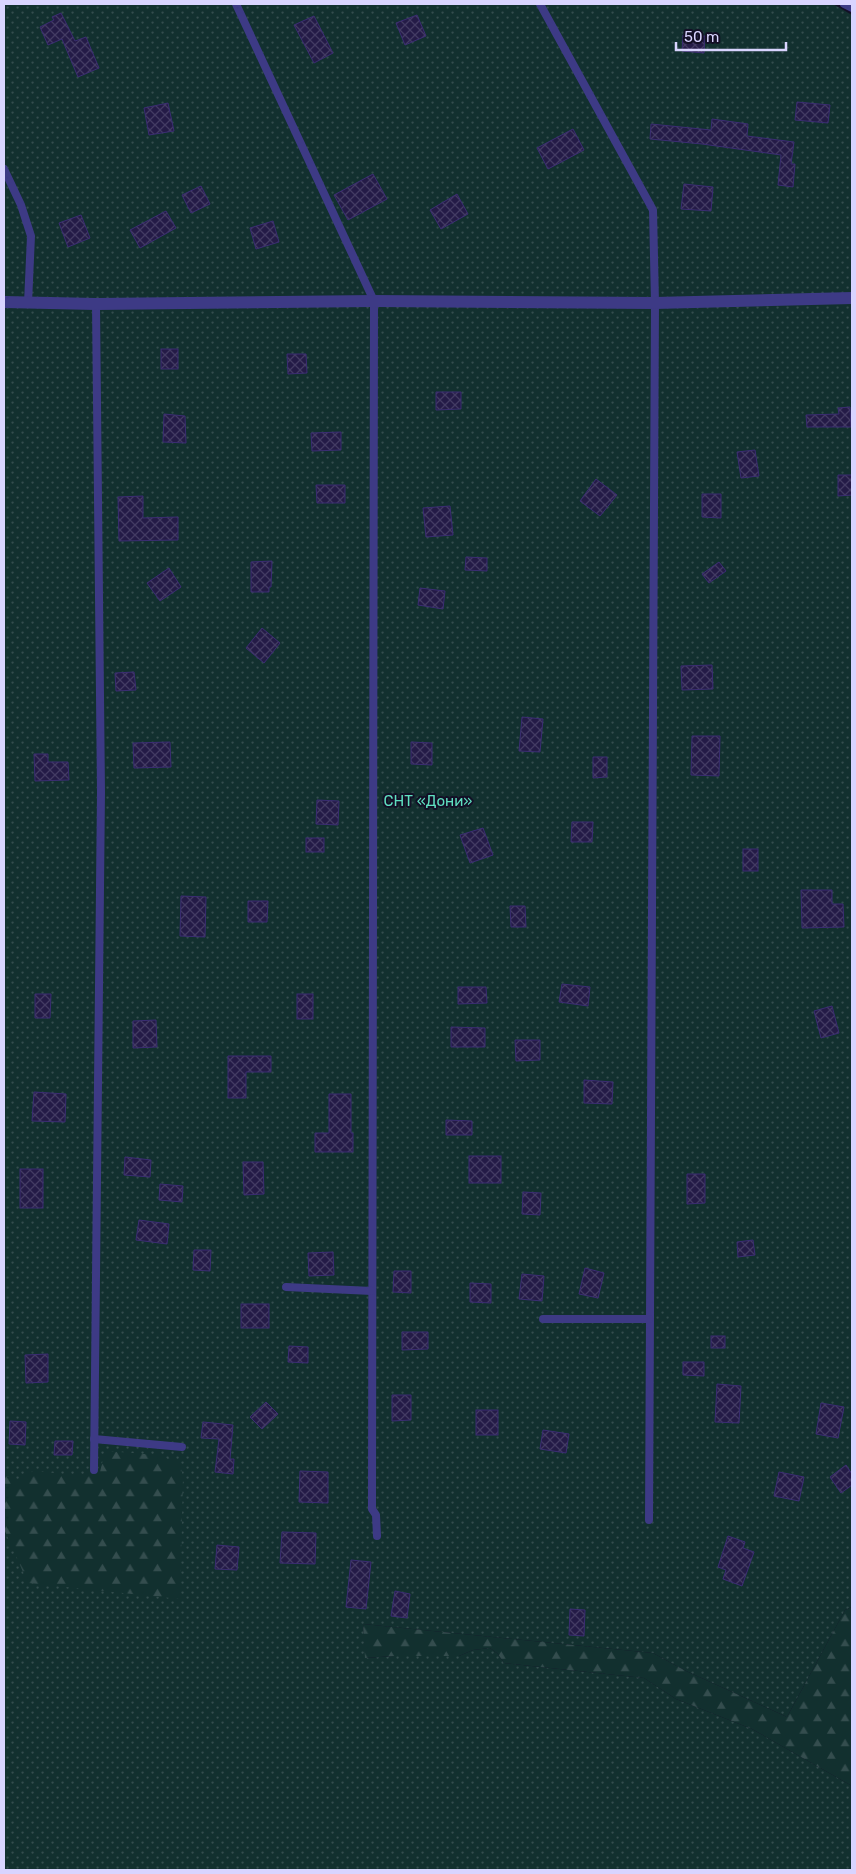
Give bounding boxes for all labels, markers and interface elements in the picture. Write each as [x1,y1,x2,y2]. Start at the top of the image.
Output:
scale bar [676,20,786,52]
text: 50 m [684,28,719,46]
park label: СНТ «Дони» [384,792,472,810]

